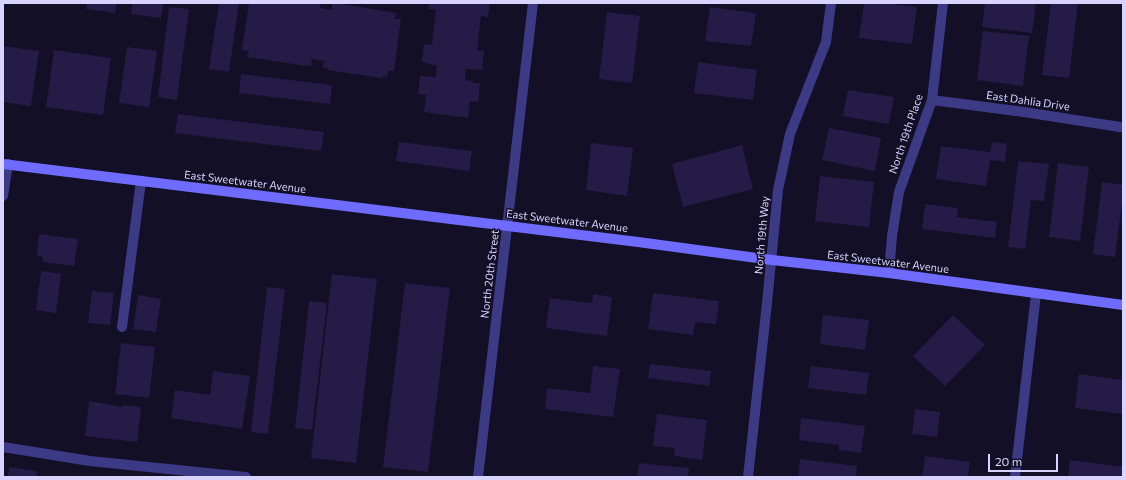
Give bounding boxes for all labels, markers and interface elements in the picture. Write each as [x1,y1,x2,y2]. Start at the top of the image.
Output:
street label: East Dahlia Drive [985,89,1071,113]
street label: North 19th Place [886,93,926,175]
street label: East Sweetwater Avenue [183,168,307,196]
street label: North 19th Way [752,195,772,275]
street label: East Sweetwater Avenue [505,207,629,235]
street label: North 20th Street [478,229,502,319]
street label: East Sweetwater Avenue [826,248,950,276]
scale bar [990,446,1060,472]
text: 20 m [995,454,1022,468]

